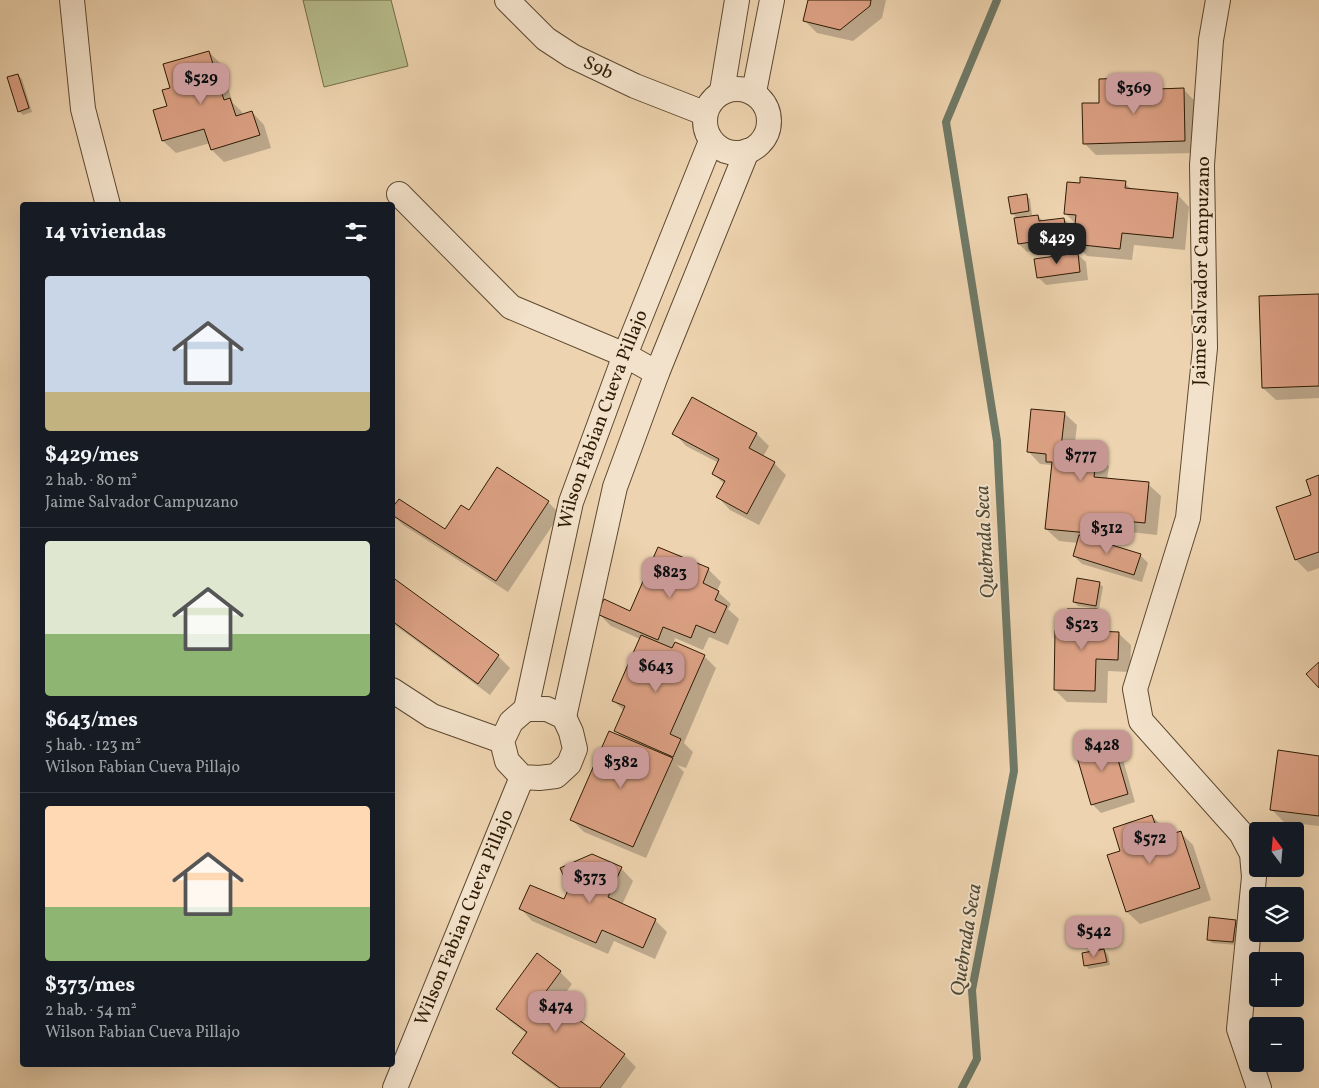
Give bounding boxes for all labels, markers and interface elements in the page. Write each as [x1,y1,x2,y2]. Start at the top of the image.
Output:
street label: S9b [579,50,617,87]
pin: $529 [171,62,231,105]
text: $529 [184,68,218,90]
pin: $369 [1104,72,1164,115]
text: $369 [1117,78,1151,100]
street label: Jaime Salvador Campuzano [1187,156,1217,386]
text: 14 viviendas [45,218,166,247]
icon: filters [342,218,370,246]
pin: $429 [1027,222,1087,265]
text: $429 [1039,228,1075,250]
street label: Wilson Fabian Cueva Pillajo [552,306,655,532]
icon: home [163,308,253,398]
pin: $777 [1051,440,1111,482]
text: $429/mes [45,441,139,470]
text: $777 [1065,445,1097,467]
text: 2 hab. · 80 m² [45,470,137,492]
water label: Quebrada Seca [969,485,1003,599]
text: Jaime Salvador Campuzano [45,492,238,514]
pin: $312 [1077,512,1137,555]
text: $312 [1091,518,1123,540]
pin: $823 [640,556,700,599]
text: $823 [653,562,687,584]
icon: home [163,574,253,664]
pin: $523 [1052,608,1112,651]
text: $523 [1066,614,1098,636]
pin: $643 [626,650,686,693]
text: $643 [639,656,673,678]
text: $643/mes [45,706,138,735]
pin: $428 [1072,730,1132,772]
text: 5 hab. · 123 m² [45,735,141,757]
text: $428 [1084,735,1120,757]
pin: $382 [591,746,651,789]
text: $382 [604,752,638,774]
text: Wilson Fabian Cueva Pillajo [45,757,240,779]
street label: Wilson Fabian Cueva Pillajo [409,805,520,1030]
pin: $572 [1120,822,1180,865]
north arrow [1249,822,1304,878]
map controls [1249,822,1304,1072]
text: $572 [1134,828,1166,850]
icon: home [163,839,253,929]
pin: $373 [560,862,620,904]
text: $373 [574,867,606,889]
water label: Quebrada Seca [944,882,990,998]
button: layers [1249,887,1304,942]
pin: $542 [1064,916,1124,958]
text: $542 [1077,921,1111,943]
button: + [1249,952,1304,1007]
text: $373/mes [45,971,135,1000]
pin: $474 [526,990,586,1033]
text: $474 [539,996,573,1018]
text: 2 hab. · 54 m² [45,1000,137,1022]
button: − [1249,1017,1304,1072]
text: Wilson Fabian Cueva Pillajo [45,1022,240,1044]

